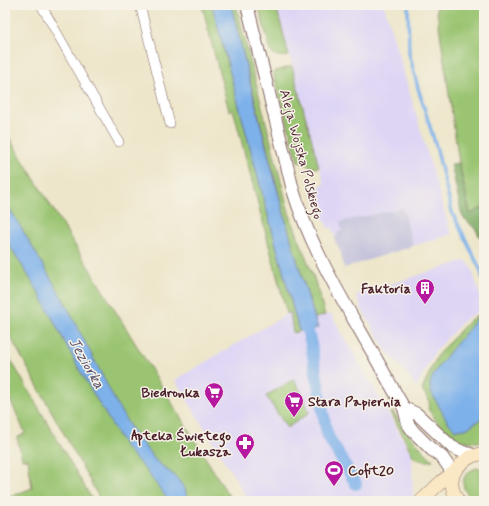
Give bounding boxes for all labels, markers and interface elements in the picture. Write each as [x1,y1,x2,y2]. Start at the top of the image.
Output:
street label: Aleja Wojska Polskiego [273,87,327,222]
building icon: Faktoria [414,277,436,305]
place label: Faktoria [361,280,411,298]
water label: Jeziorka [63,334,109,393]
supermarket icon: Biedronka [203,381,225,409]
place label: Biedronka [141,384,200,402]
supermarket icon: Stara Papiernia [283,390,305,418]
place label: Stara Papiernia [308,393,401,411]
place label: Apteka Świętego Łukasza [131,427,232,461]
pharmacy icon: Apteka Świętego Łukasza [234,432,256,460]
sports icon: Cofit20 [323,459,345,487]
place label: Cofit20 [348,462,394,480]

